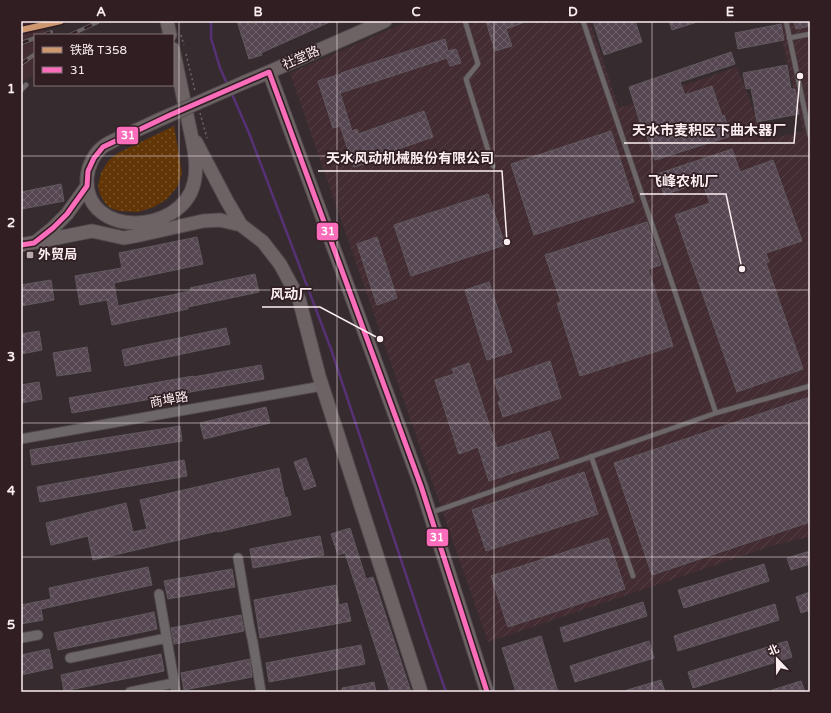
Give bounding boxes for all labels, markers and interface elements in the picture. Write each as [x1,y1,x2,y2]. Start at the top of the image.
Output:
text: A [96,4,106,20]
text: B [253,4,263,20]
text: C [411,4,421,20]
text: D [568,4,578,20]
text: E [726,4,734,20]
legend [34,34,174,86]
text: 铁路 T358 [70,43,127,57]
street label: 社堂路 [280,43,322,73]
text: 31 [70,63,85,77]
text: 1 [7,81,15,97]
callout: 天水市麦积区下曲木器厂 [624,117,794,143]
text: 天水市麦积区下曲木器厂 [632,122,786,139]
line badge: 31 [116,126,139,145]
text: 31 [121,129,135,142]
callout: 天水风动机械股份有限公司 [318,145,502,171]
text: 天水风动机械股份有限公司 [326,150,494,167]
callout: 飞峰农机厂 [640,168,726,194]
text: 飞峰农机厂 [648,173,718,190]
text: 2 [7,215,15,231]
line badge: 31 [316,222,339,241]
text: 31 [321,225,335,238]
place label: 外贸局 [38,247,77,263]
marker: 外贸局 [25,250,35,260]
callout: 风动厂 [262,281,320,307]
text: 风动厂 [270,286,312,303]
text: 3 [7,349,15,365]
street label: 商埠路 [148,389,190,411]
text: 4 [7,483,16,499]
line badge: 31 [426,528,449,547]
text: 31 [430,531,444,544]
text: 5 [7,617,15,633]
north arrow [757,639,797,679]
text: 北 [766,642,781,658]

